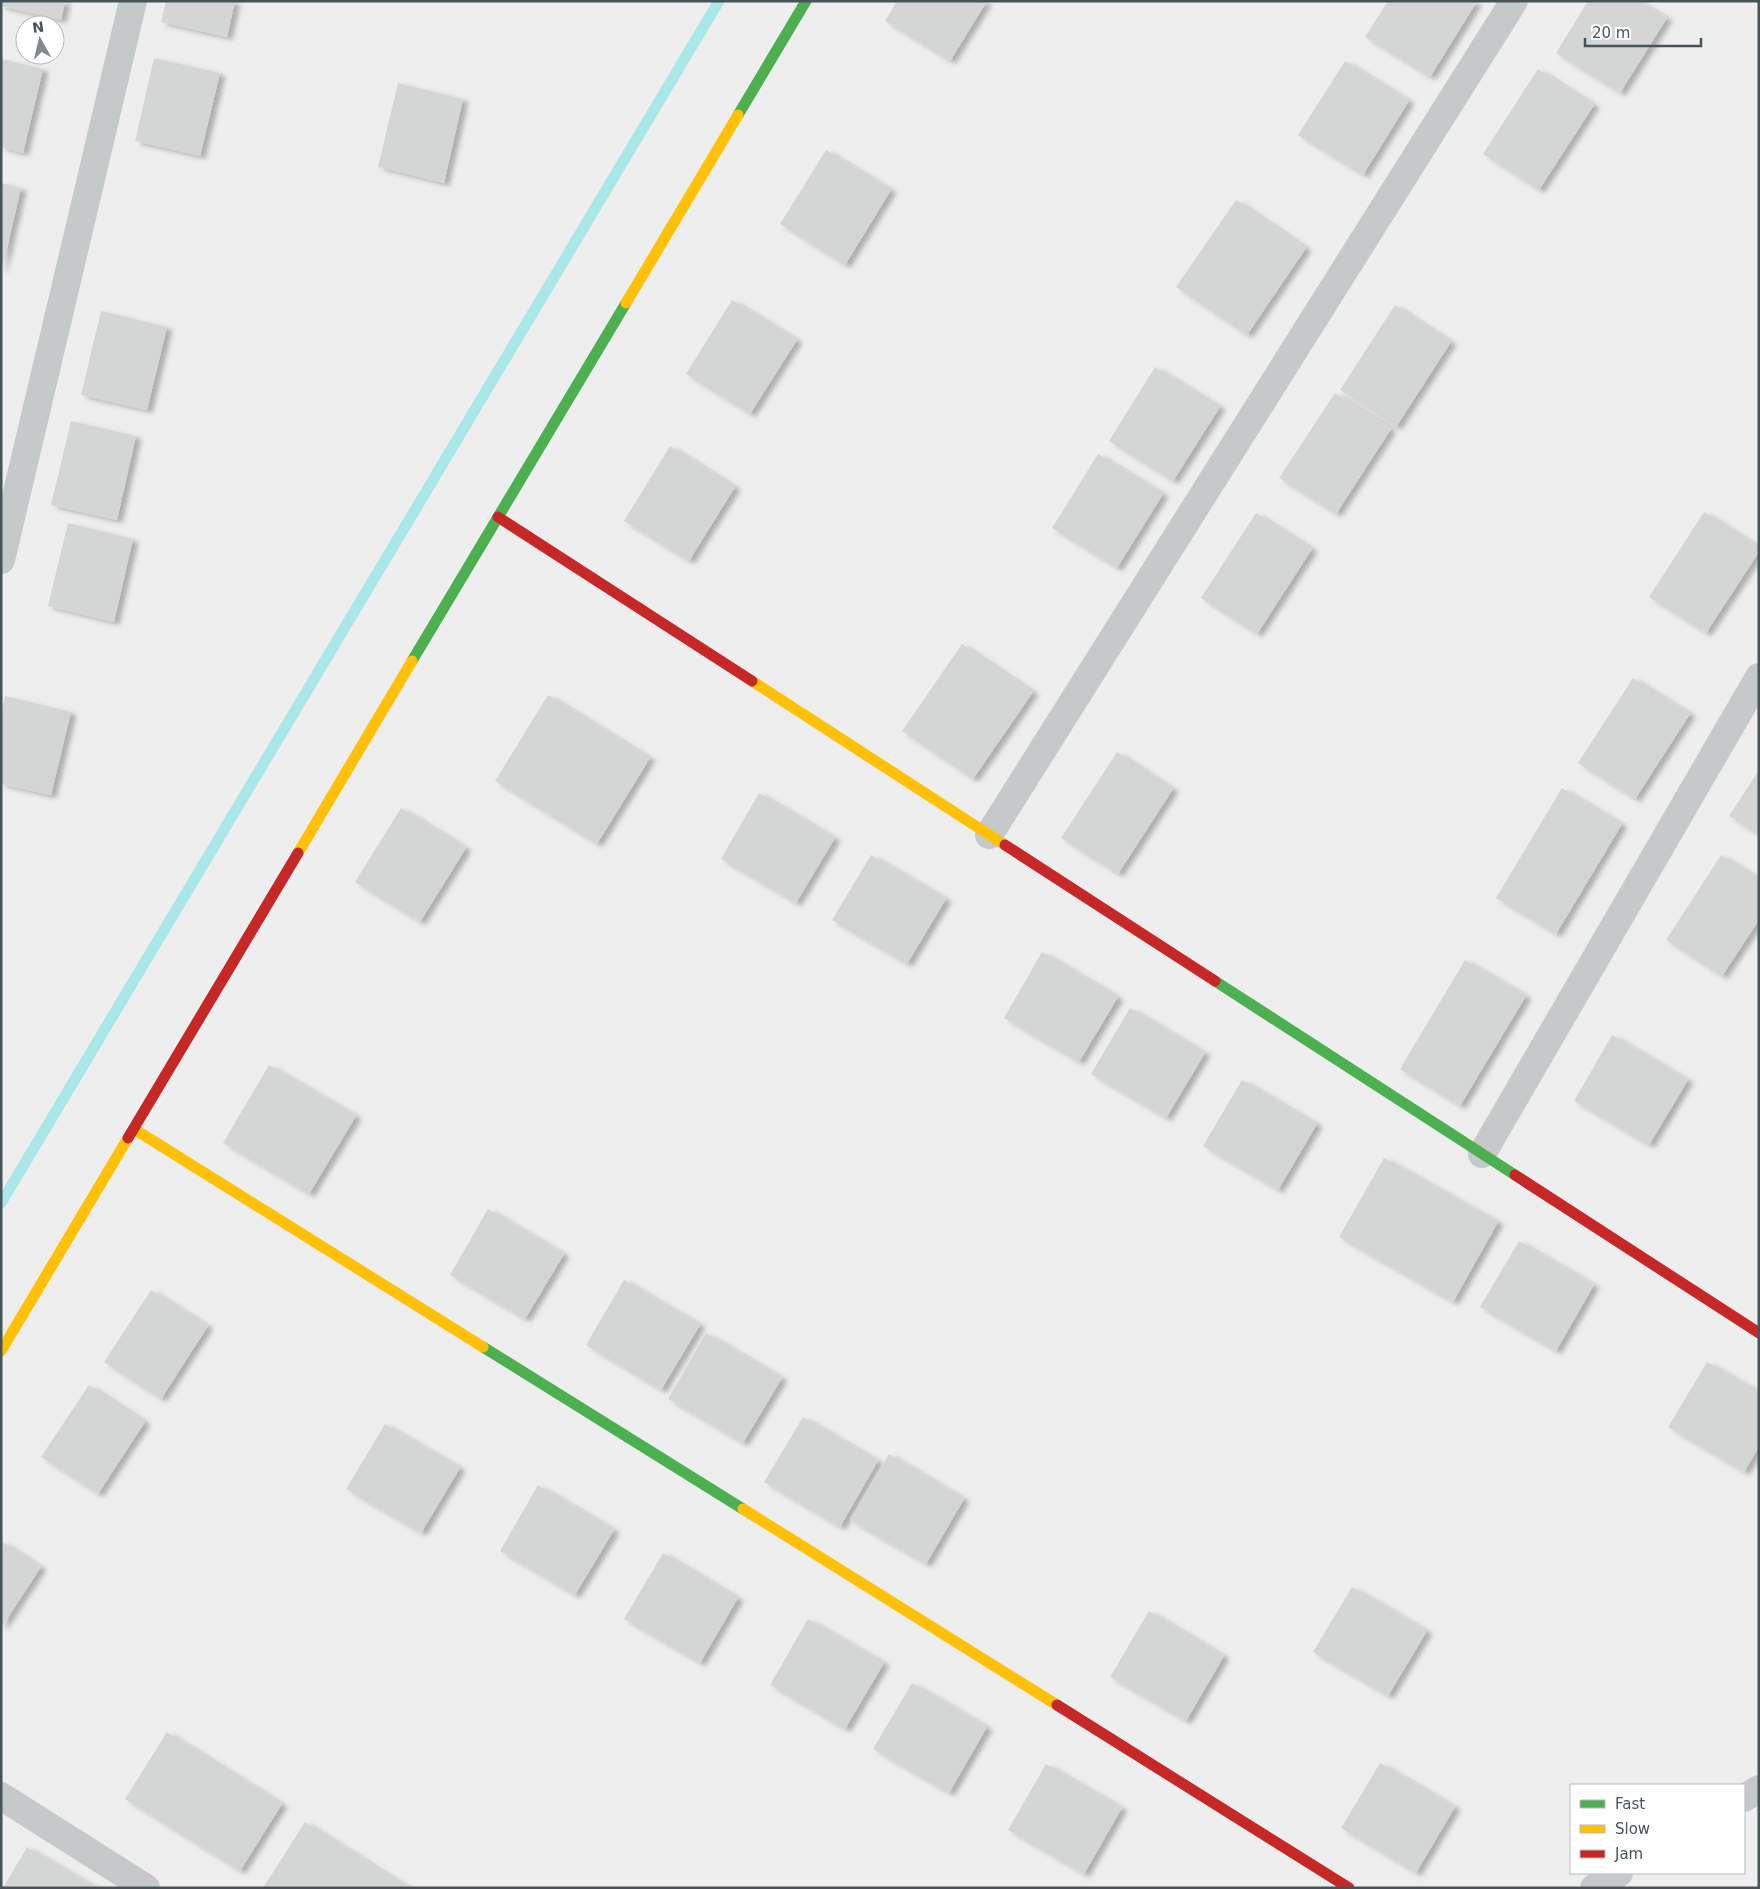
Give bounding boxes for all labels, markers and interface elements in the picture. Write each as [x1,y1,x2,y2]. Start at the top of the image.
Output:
north arrow [15,15,65,65]
scale bar [1585,15,1701,47]
text: N [31,18,45,36]
text: 20 m [1592,24,1630,42]
legend [1570,1784,1745,1874]
text: Fast [1615,1795,1645,1813]
text: Slow [1615,1820,1650,1838]
text: Jam [1614,1845,1643,1863]

